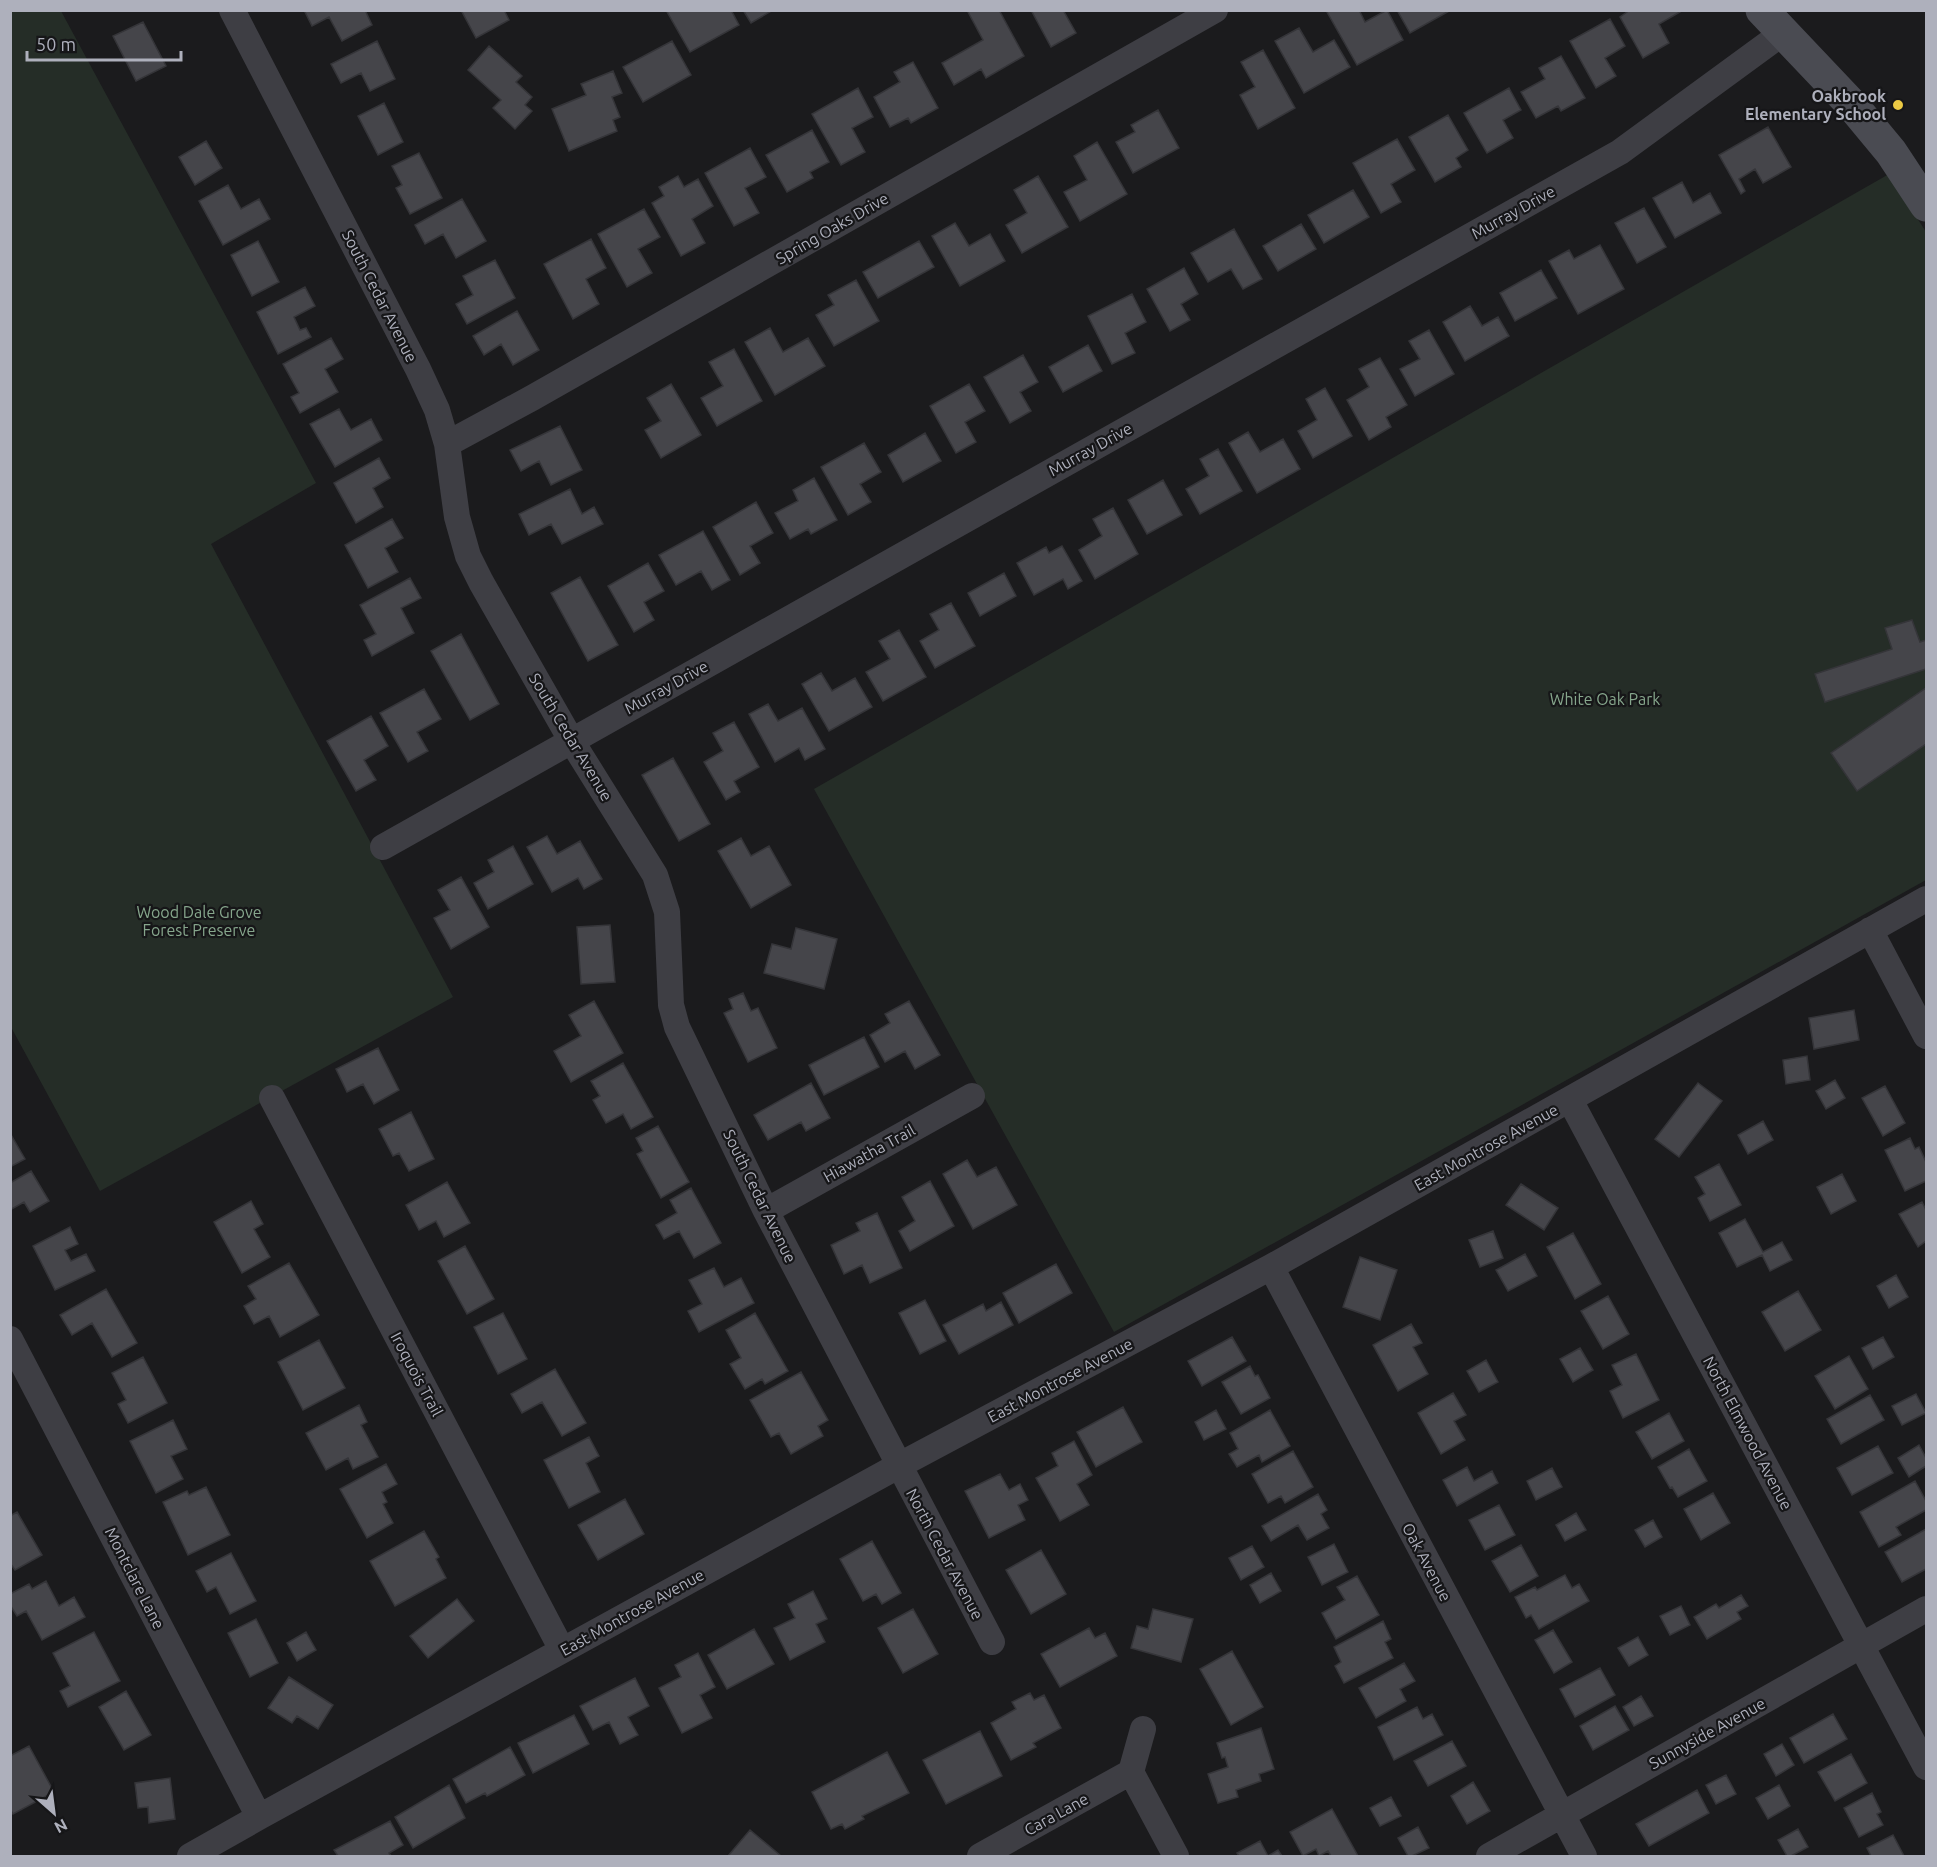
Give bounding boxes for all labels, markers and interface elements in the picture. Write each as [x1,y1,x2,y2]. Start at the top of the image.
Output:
scale bar [27,24,182,62]
text: 50 m [36,34,76,54]
place label: Oakbrook Elementary School [1745,87,1886,123]
marker: Oakbrook Elementary School [1891,98,1905,112]
street label: Murray Drive [1468,182,1558,242]
street label: Spring Oaks Drive [773,188,891,268]
street label: South Cedar Avenue [339,227,421,365]
street label: Murray Drive [1045,419,1135,479]
street label: Murray Drive [621,657,711,717]
street label: South Cedar Avenue [526,670,616,804]
park label: White Oak Park [1550,690,1660,708]
park label: Wood Dale Grove Forest Preserve [136,903,262,939]
street label: East Montrose Avenue [1411,1100,1561,1194]
street label: Hiawatha Trail [820,1120,918,1186]
street label: South Cedar Avenue [720,1127,800,1265]
street label: Iroquois Trail [387,1329,447,1419]
street label: East Montrose Avenue [984,1334,1136,1426]
street label: North Elmwood Avenue [1700,1353,1796,1513]
street label: North Cedar Avenue [903,1485,987,1623]
street label: Oak Avenue [1399,1520,1455,1604]
street label: Montclare Lane [102,1524,168,1632]
street label: East Montrose Avenue [557,1565,707,1659]
street label: Sunnyside Avenue [1646,1694,1768,1772]
north arrow [24,1783,84,1843]
street label: Cara Lane [1021,1789,1091,1839]
text: N [52,1815,71,1837]

